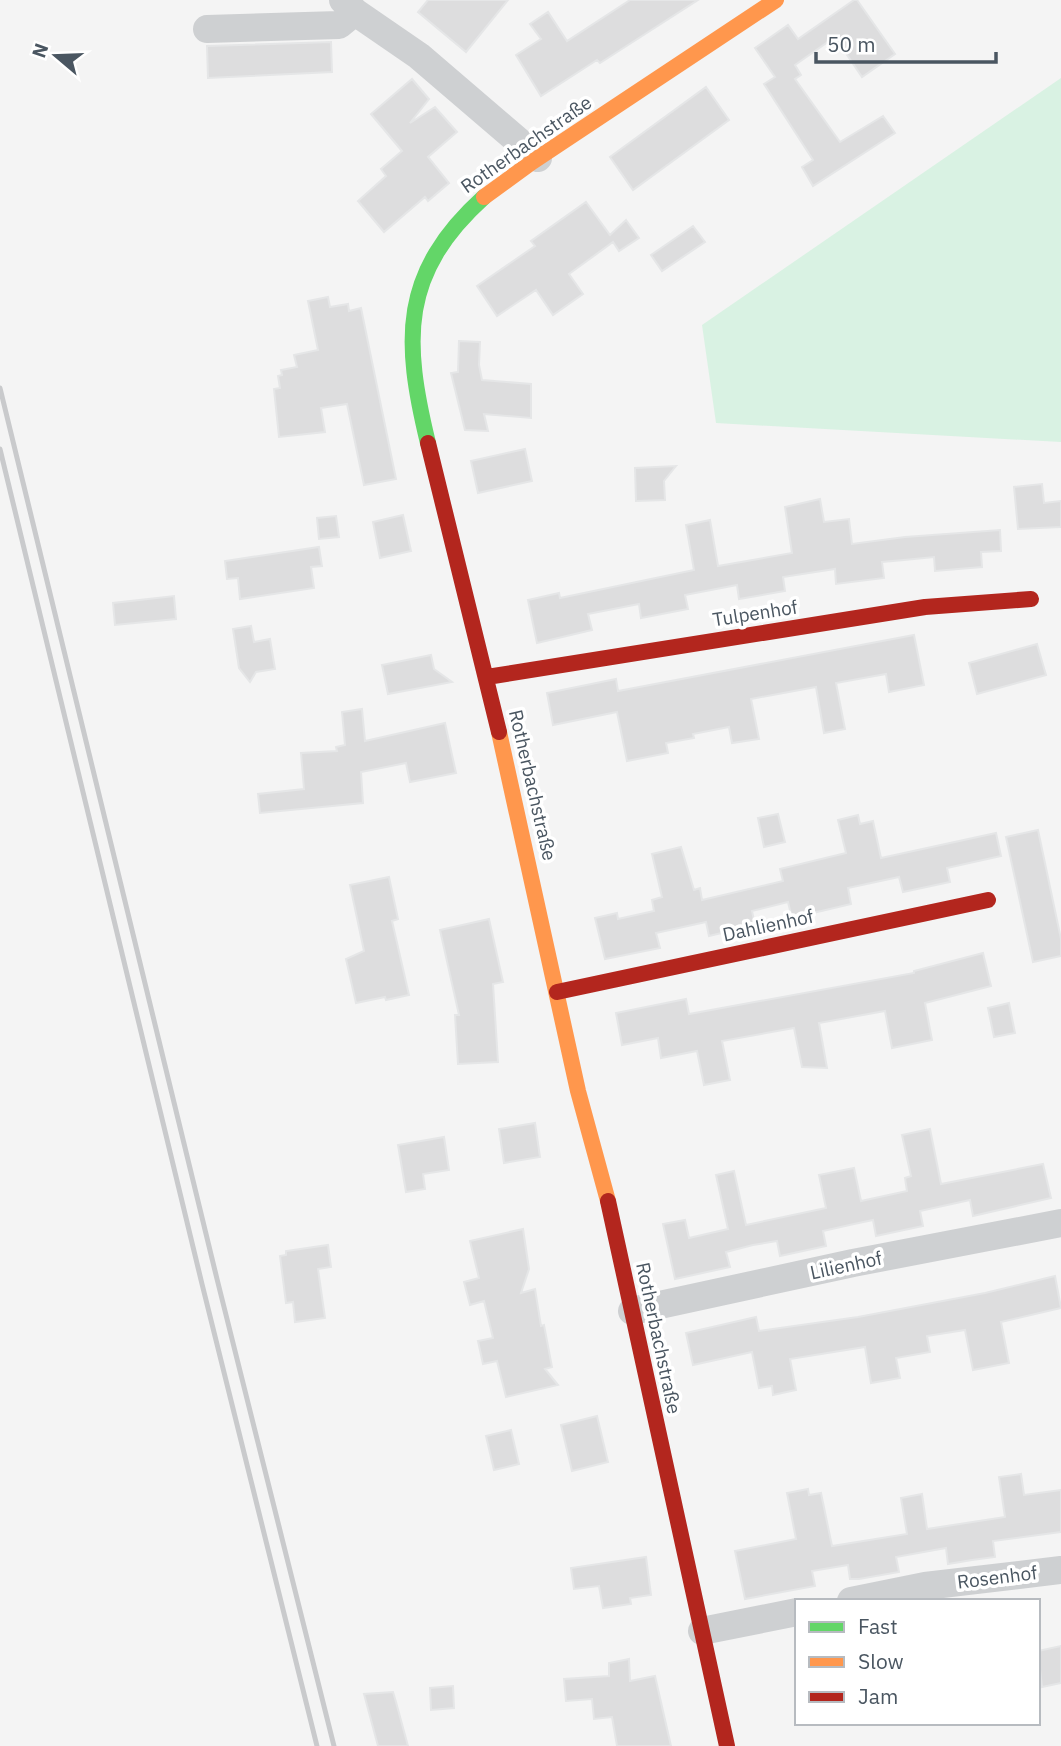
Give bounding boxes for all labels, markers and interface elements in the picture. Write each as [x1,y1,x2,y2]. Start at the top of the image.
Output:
north arrow [21,21,91,91]
scale bar [816,21,996,65]
text: 50 m [827,30,876,58]
text: N [26,40,54,61]
street label: Rotherbachstraße [456,90,596,198]
street label: Tulpenhof [711,594,799,632]
street label: Rotherbachstraße [504,707,562,863]
street label: Dahlienhof [720,904,816,946]
street label: Lilienhof [808,1246,884,1284]
street label: Rotherbachstraße [631,1260,687,1416]
street label: Rosenhof [956,1560,1038,1594]
legend [795,1599,1040,1725]
text: Fast [858,1612,898,1640]
text: Slow [858,1647,904,1675]
text: Jam [858,1682,898,1710]

